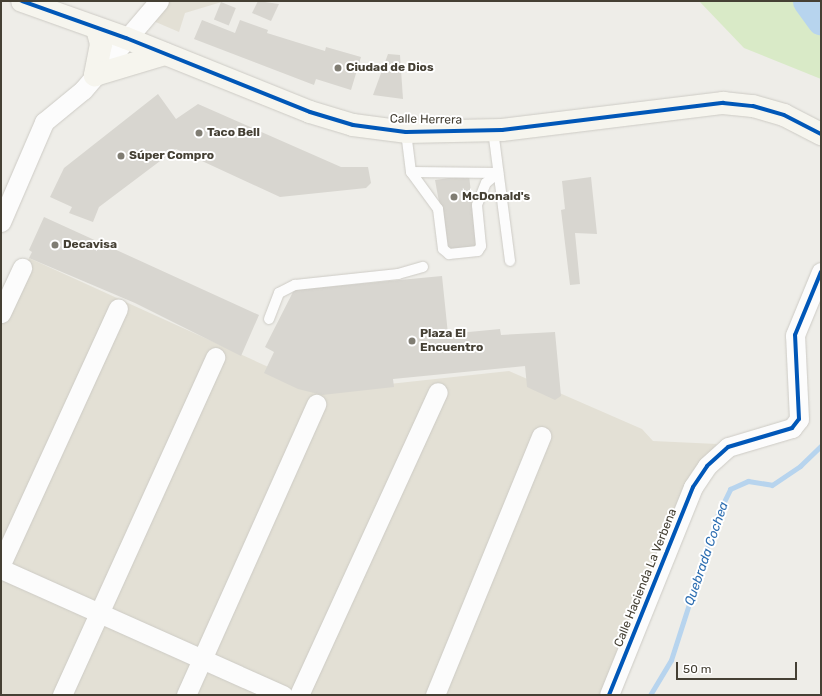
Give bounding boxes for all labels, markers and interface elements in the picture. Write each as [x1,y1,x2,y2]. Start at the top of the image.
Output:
place label: Ciudad de Dios [346,61,434,75]
marker: Ciudad de Dios [333,63,343,73]
street label: Calle Herrera [390,112,462,128]
place label: Taco Bell [207,126,260,140]
marker: Taco Bell [194,128,204,138]
place label: Súper Compro [129,149,214,163]
marker: Súper Compro [116,151,126,161]
place label: McDonald's [462,190,530,204]
marker: McDonald's [449,192,459,202]
place label: Decavisa [63,238,117,252]
marker: Decavisa [50,240,60,250]
place label: Plaza El Encuentro [420,327,483,355]
marker: Plaza El Encuentro [407,336,417,346]
water label: Quebrada Cochea [682,500,732,608]
street label: Calle Hacienda La Verbena [612,507,680,649]
scale bar [678,654,799,680]
text: 50 m [683,662,711,676]

